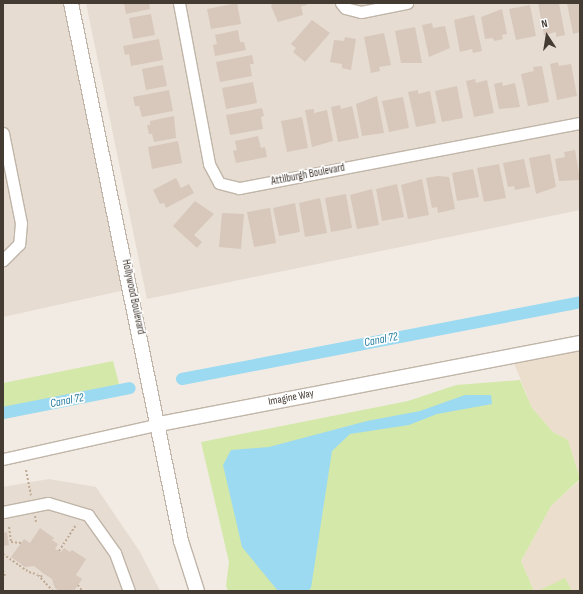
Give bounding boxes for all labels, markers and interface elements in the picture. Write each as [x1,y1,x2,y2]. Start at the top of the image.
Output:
north arrow [527,16,567,56]
text: N [540,17,549,31]
street label: Attilburgh Boulevard [270,161,346,189]
street label: Hollywood Boulevard [119,258,147,336]
water label: Canal 72 [363,330,399,350]
street label: Imagine Way [267,387,315,409]
water label: Canal 72 [49,391,85,411]

